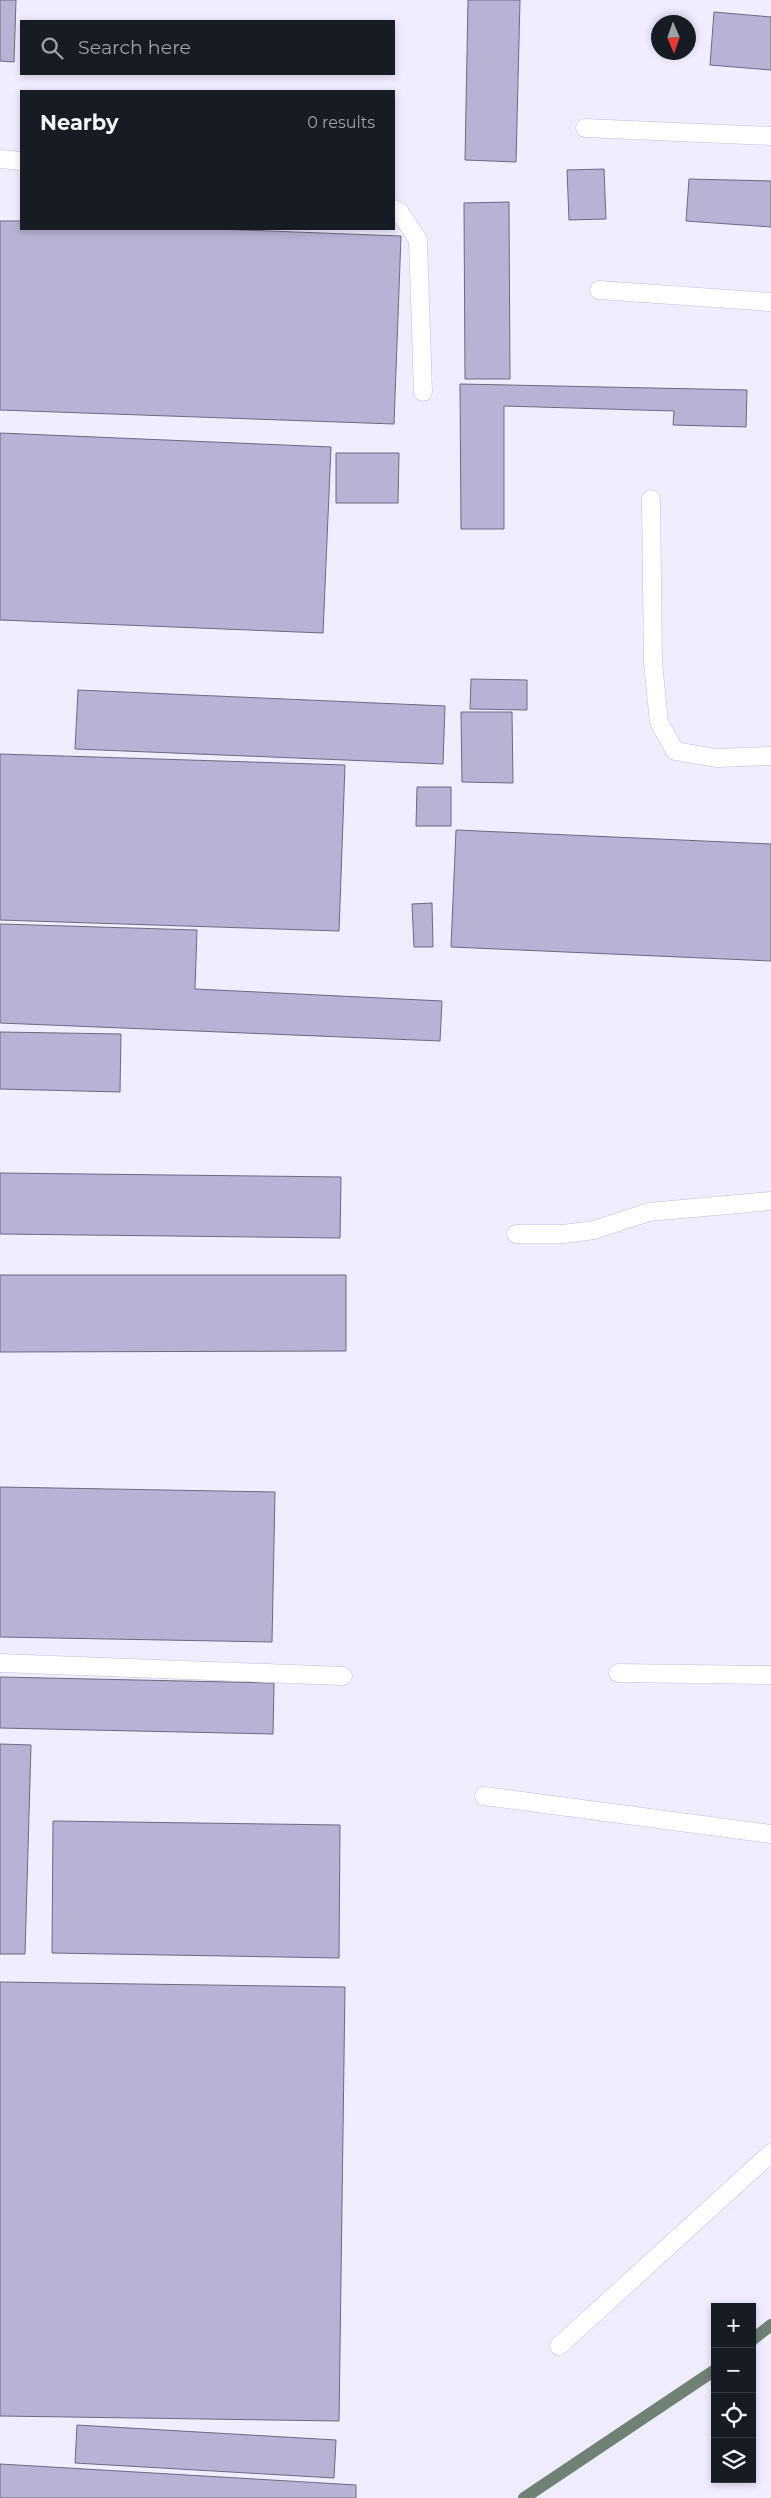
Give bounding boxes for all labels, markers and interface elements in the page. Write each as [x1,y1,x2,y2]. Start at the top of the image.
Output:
north arrow [651,15,696,60]
search box [20,20,395,75]
icon: search [38,34,66,62]
text: Search here [78,36,191,59]
text: Nearby [40,110,119,135]
text: 0 results [307,113,375,132]
map controls [711,2303,756,2483]
button: + [711,2303,756,2348]
button: − [711,2348,756,2393]
button: locate [711,2393,756,2438]
button: layers [711,2438,756,2483]

